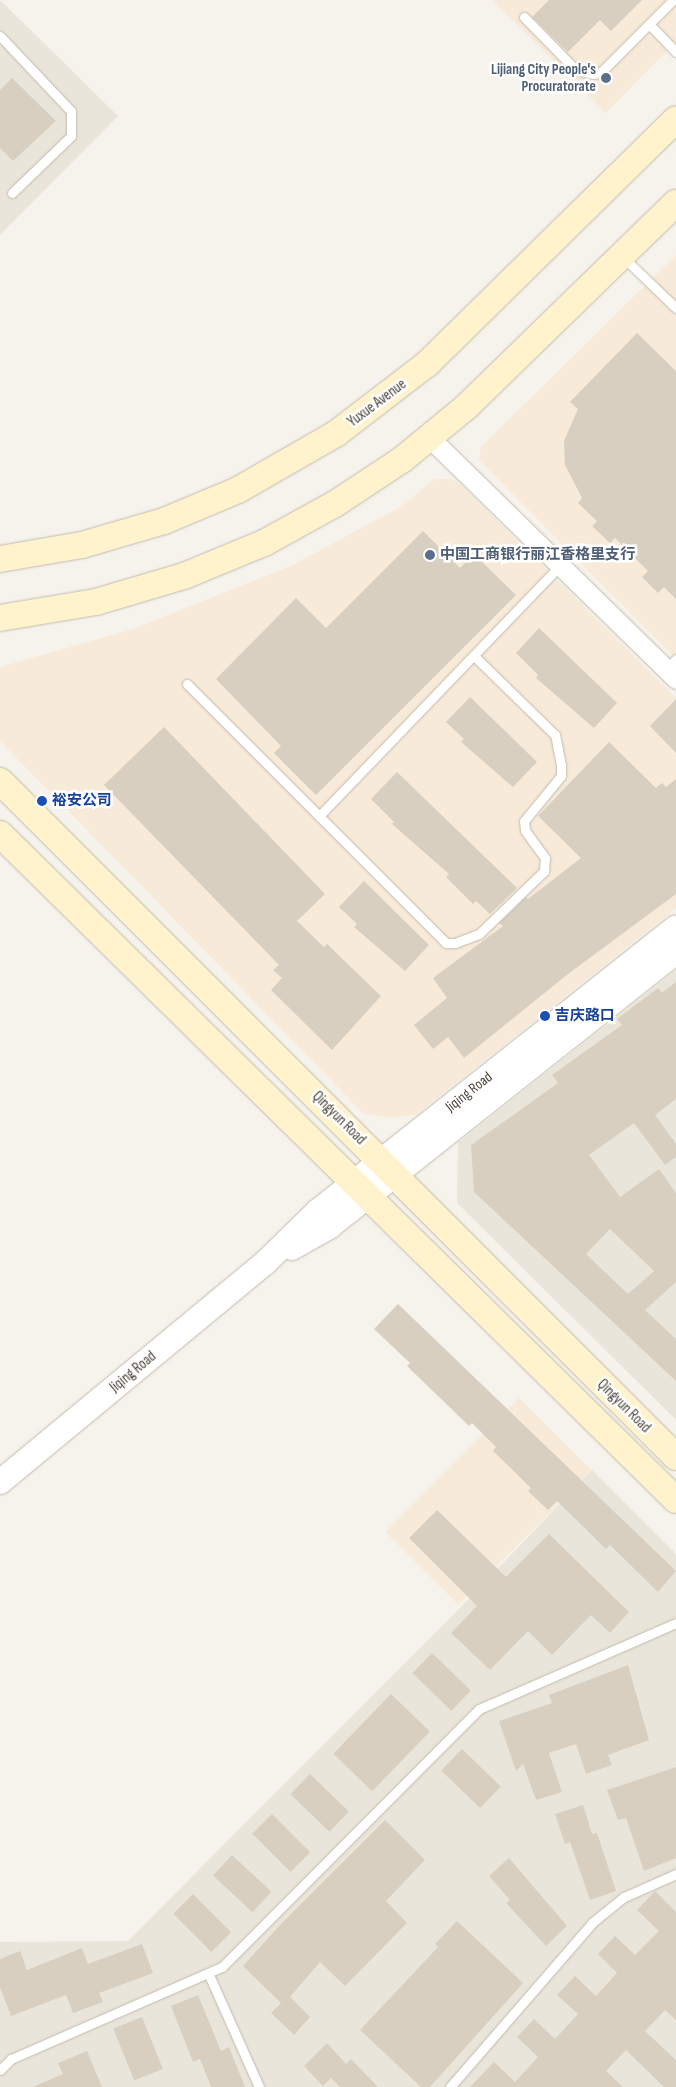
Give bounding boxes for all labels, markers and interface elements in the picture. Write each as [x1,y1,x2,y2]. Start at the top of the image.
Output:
place label: Lijiang City People's Procuratorate [491,60,596,95]
marker: Lijiang City People's Procuratorate [600,72,612,84]
street label: Yuxue Avenue [344,375,410,431]
place label: 中国工商银行丽江香格里支行 [440,546,635,564]
marker: 中国工商银行丽江香格里支行 [424,549,436,561]
place label: 裕安公司 [52,792,112,810]
marker: 裕安公司 [36,795,48,807]
place label: 吉庆路口 [555,1007,615,1025]
marker: 吉庆路口 [539,1010,551,1022]
street label: Jiqing Road [442,1068,496,1116]
street label: Qingyun Road [309,1088,369,1148]
street label: Jiqing Road [106,1348,160,1396]
street label: Qingyun Road [594,1376,654,1436]

